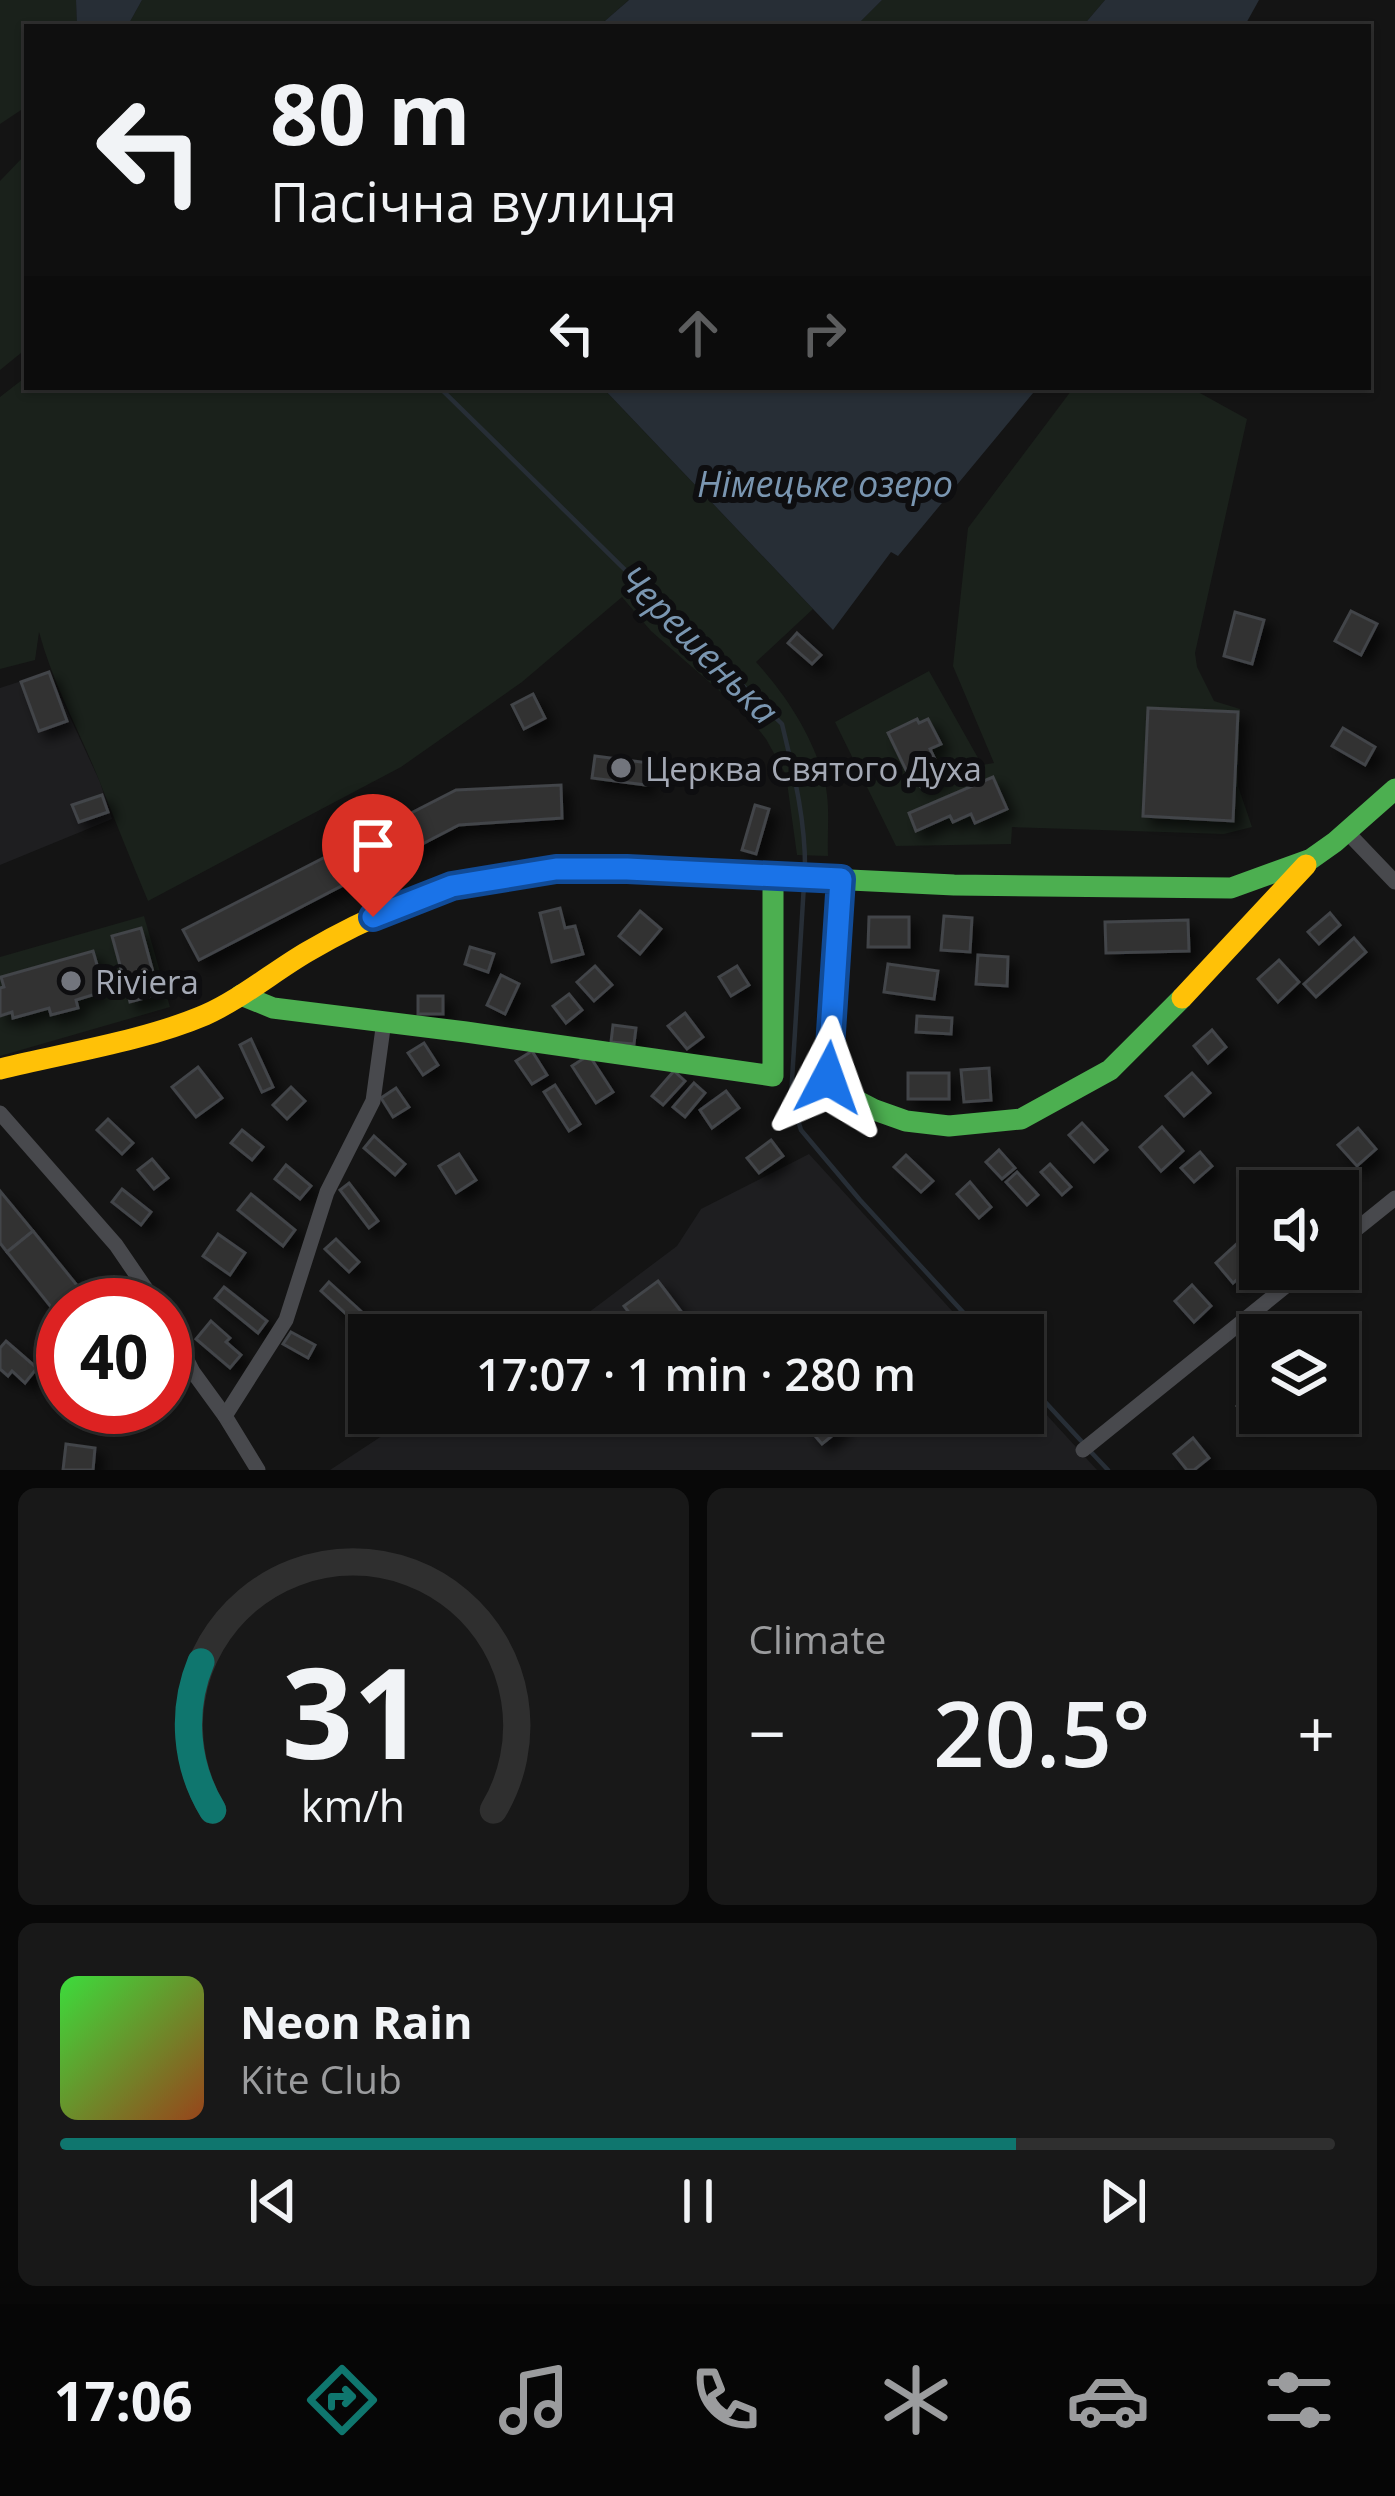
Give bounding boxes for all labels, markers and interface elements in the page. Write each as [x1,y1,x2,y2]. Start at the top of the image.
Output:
text: 80 m [270,55,470,170]
icon: left [72,72,228,228]
text: Пасічна вулиця [270,164,677,238]
icon: left [539,300,605,366]
icon: ahead [665,300,731,366]
icon: right [791,300,857,366]
water label: Німецьке озеро [697,459,953,508]
water label: Черешенька [609,554,789,734]
place label: Церква Святого Духа [645,746,982,791]
marker: Церква Святого Духа [608,755,634,781]
pin [322,794,424,917]
icon: arrive [340,812,406,878]
place label: Riviera [95,959,199,1004]
marker: Riviera [58,968,84,994]
position arrow [765,1015,891,1141]
map controls [1239,1170,1359,1434]
button: sound [1239,1170,1359,1290]
speed limit sign: 40 [36,1278,192,1434]
button: layers [1239,1314,1359,1434]
text: 17:07 · 1 min · 280 m [476,1343,916,1404]
text: Climate [749,1612,886,1665]
text: 31 [282,1626,425,1796]
text: 20.5° [933,1671,1151,1793]
text: − [749,1687,786,1777]
text: + [1297,1687,1335,1777]
text: km/h [301,1775,405,1834]
text: Neon Rain [240,1991,473,2052]
text: Kite Club [240,2052,402,2105]
icon: previous [240,2168,306,2234]
icon: pause [665,2168,731,2234]
icon: next [1090,2168,1156,2234]
icon: directions [300,2358,384,2442]
icon: music [492,2358,576,2442]
icon: phone [683,2358,767,2442]
icon: climate [874,2358,958,2442]
icon: car [1066,2358,1150,2442]
icon: filters [1257,2358,1341,2442]
text: 17:06 [54,2363,193,2437]

